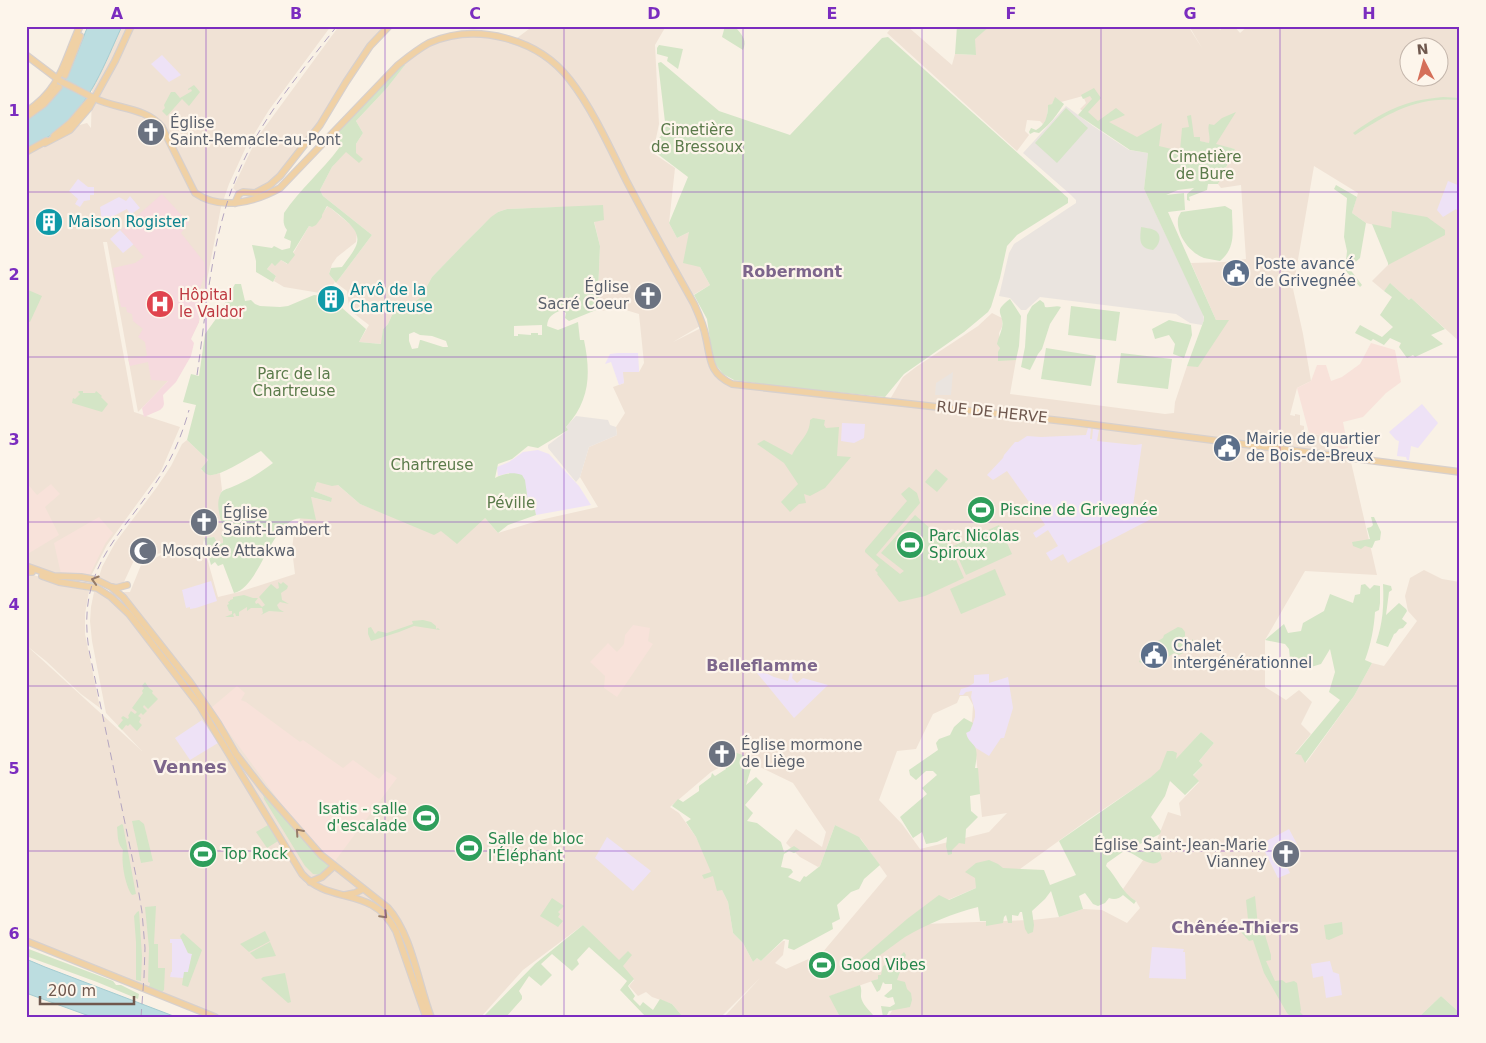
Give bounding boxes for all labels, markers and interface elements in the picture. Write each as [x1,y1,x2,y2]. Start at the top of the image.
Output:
text: A [111,4,124,23]
text: B [290,4,302,23]
text: C [469,4,481,23]
text: D [647,4,661,23]
text: E [827,4,837,23]
text: F [1006,4,1016,23]
text: G [1183,4,1197,23]
text: H [1362,4,1376,23]
north arrow [1398,38,1448,88]
text: N [1416,41,1429,58]
text: 1 [8,101,20,120]
place label: Église Saint-Remacle-au-Pont [170,113,341,149]
church icon: Église Saint-Remacle-au-Pont [136,117,166,147]
park label: Cimetière de Bressoux [651,121,743,156]
park label: Cimetière de Bure [1169,148,1241,183]
building icon: Maison Rogister [34,207,64,237]
place label: Maison Rogister [68,213,188,231]
place label: Poste avancé de Grivegnée [1255,255,1356,290]
public building icon: Poste avancé de Grivegnée [1221,258,1251,288]
district label: Robermont [742,262,842,281]
text: 2 [8,265,20,284]
place label: Église Sacré Coeur [538,277,630,313]
place label: Arvô de la Chartreuse [350,281,433,316]
church icon: Église Sacré Coeur [633,281,663,311]
building icon: Arvô de la Chartreuse [316,284,346,314]
place label: Hôpital le Valdor [179,286,245,321]
hospital icon: Hôpital le Valdor [145,289,175,319]
park label: Parc de la Chartreuse [253,365,335,400]
street label: RUE DE HERVE [936,397,1048,427]
text: 3 [8,430,20,449]
place label: Mairie de quartier de Bois-de-Breux [1246,430,1381,465]
public building icon: Mairie de quartier de Bois-de-Breux [1212,433,1242,463]
park label: Chartreuse [391,456,473,474]
park label: Péville [487,494,535,512]
sports icon: Piscine de Grivegnée [966,495,996,525]
place label: Piscine de Grivegnée [1000,501,1158,519]
place label: Église Saint-Lambert [223,503,330,539]
church icon: Église Saint-Lambert [189,507,219,537]
place label: Parc Nicolas Spiroux [929,527,1020,562]
sports icon: Parc Nicolas Spiroux [895,530,925,560]
mosque icon: Mosquée Attakwa [128,536,158,566]
place label: Mosquée Attakwa [162,542,295,560]
one-way arrow [91,575,99,585]
text: 4 [8,595,20,614]
place label: Chalet intergénérationnel [1173,637,1312,672]
public building icon: Chalet intergénérationnel [1139,640,1169,670]
district label: Belleflamme [706,656,818,675]
place label: Église mormone de Liège [741,735,862,771]
church icon: Église mormone de Liège [707,739,737,769]
district label: Vennes [153,756,227,777]
text: 5 [8,759,20,778]
place label: Isatis - salle d'escalade [318,800,407,835]
sports icon: Isatis - salle d'escalade [411,803,441,833]
one-way arrow [296,828,305,837]
place label: Salle de bloc l'Éléphant [488,830,584,865]
sports icon: Salle de bloc l'Éléphant [454,833,484,863]
place label: Église Saint-Jean-Marie Vianney [1094,835,1267,871]
sports icon: Top Rock [188,839,218,869]
church icon: Église Saint-Jean-Marie Vianney [1271,839,1301,869]
place label: Top Rock [221,845,288,863]
one-way arrow [378,909,387,918]
district label: Chênée-Thiers [1171,918,1299,937]
text: 6 [8,924,20,943]
sports icon: Good Vibes [807,950,837,980]
place label: Good Vibes [841,956,926,974]
scale bar [40,973,134,1005]
text: 200 m [48,982,96,1000]

